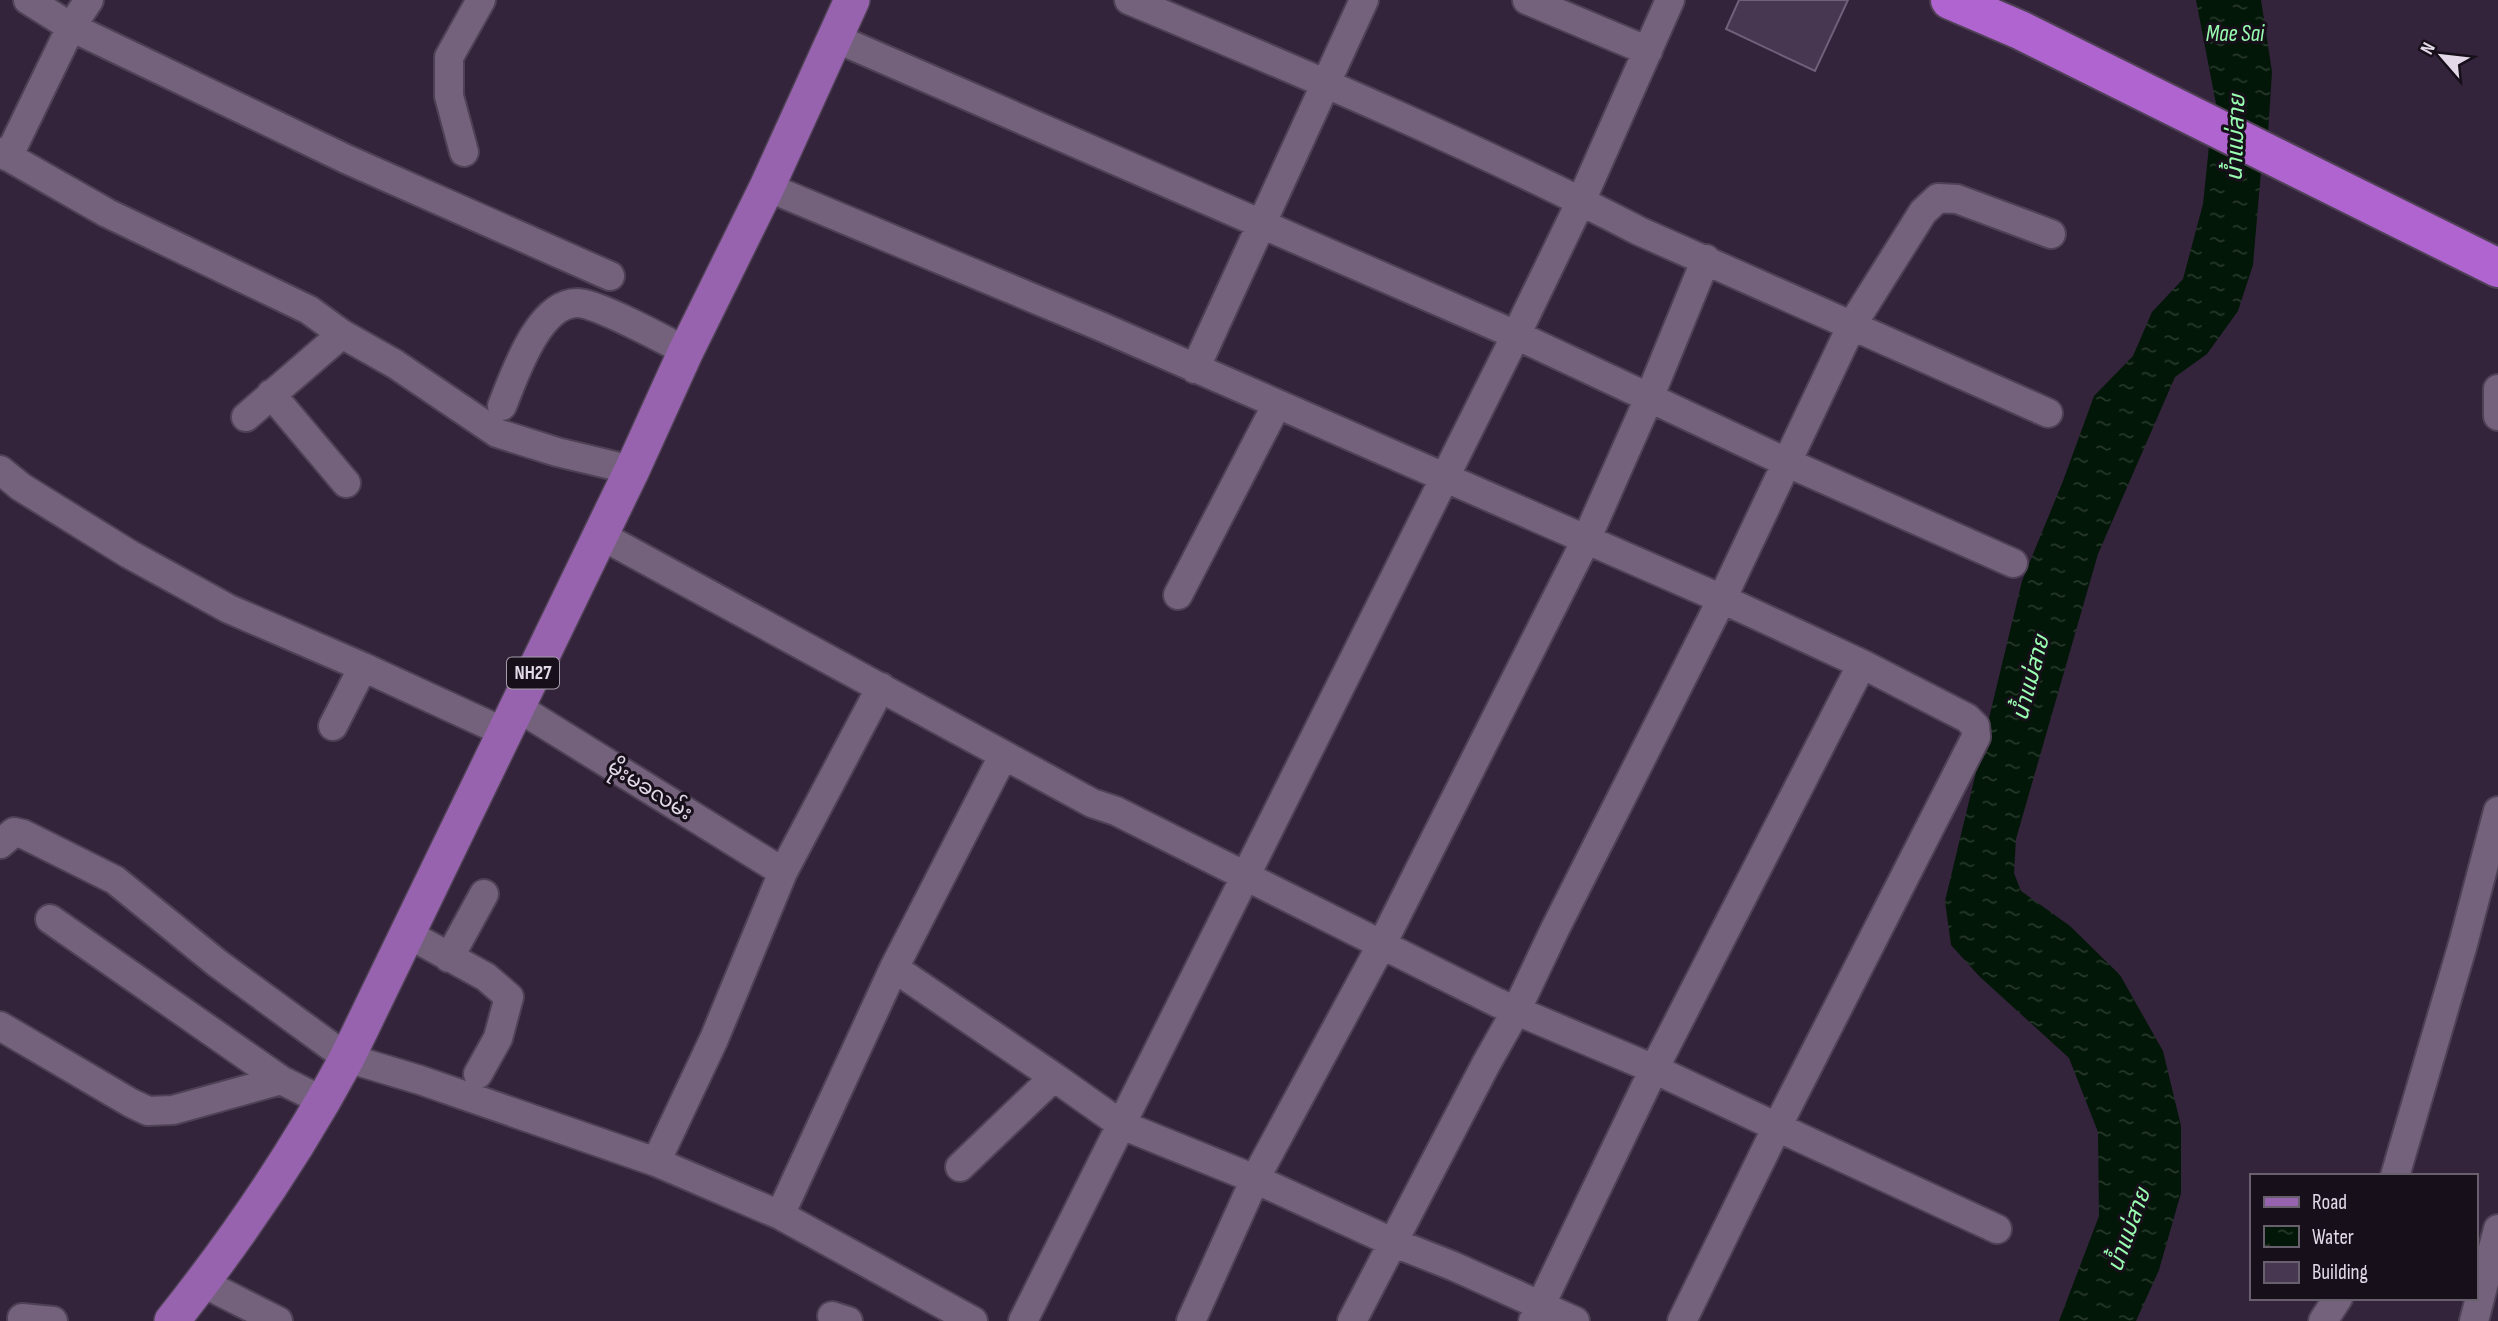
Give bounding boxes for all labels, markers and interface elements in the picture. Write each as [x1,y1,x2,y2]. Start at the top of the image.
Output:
water label: Mae Sai [2206,20,2265,48]
north arrow [2407,21,2477,91]
text: N [2416,39,2441,59]
water label: น้ำแม่สาย [2217,93,2252,182]
water label: น้ำแม่สาย [2003,630,2056,724]
road number: NH27 [507,658,559,688]
street label: မိုးမခလမ်း [601,751,699,829]
legend [2250,1174,2477,1300]
water label: น้ำแม่สาย [2098,1182,2157,1276]
text: Road [2312,1190,2347,1215]
text: Water [2312,1225,2354,1250]
text: Building [2312,1260,2368,1285]

